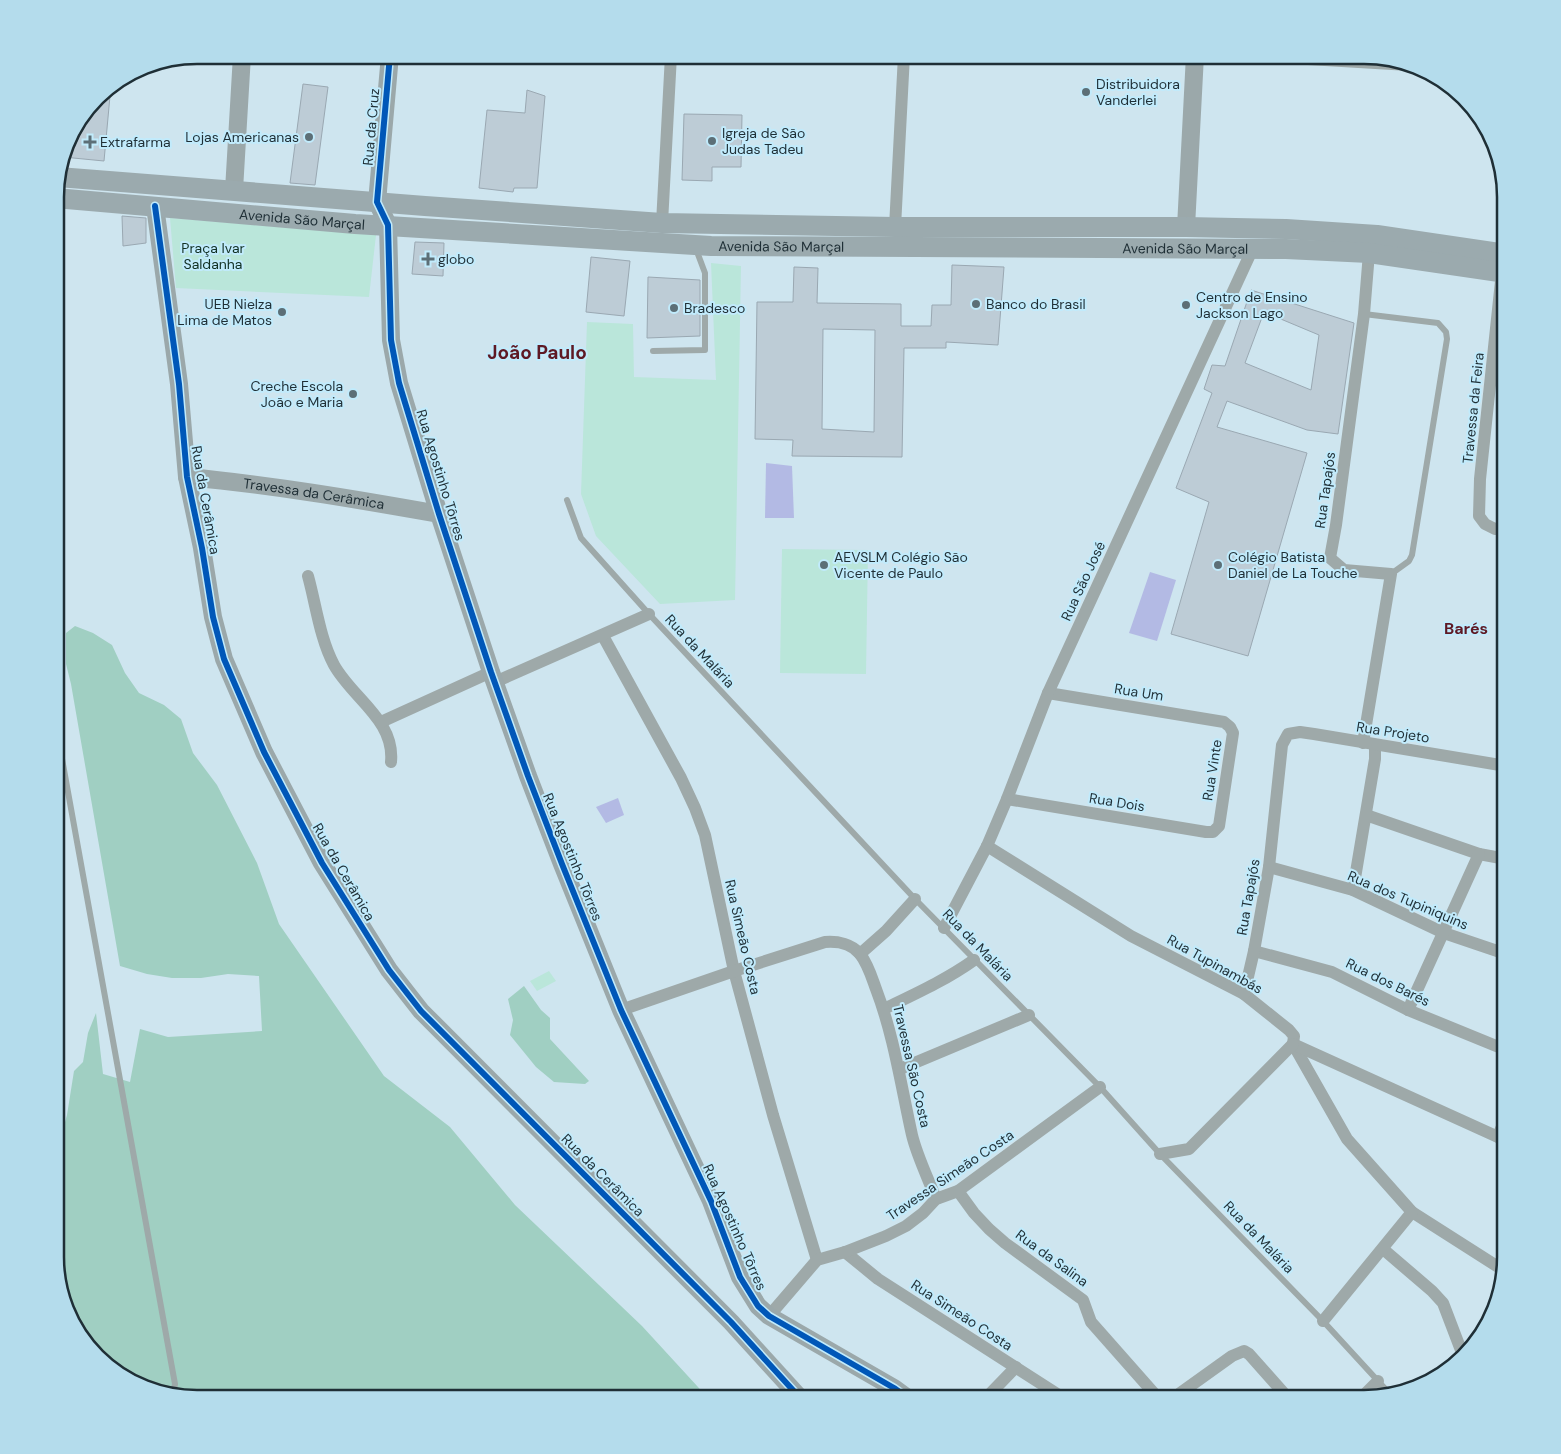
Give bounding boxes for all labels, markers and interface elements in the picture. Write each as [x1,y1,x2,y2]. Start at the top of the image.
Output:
place label: Distribuidora Vanderlei [1096,75,1180,109]
marker: Distribuidora Vanderlei [1080,86,1092,98]
street label: Rua da Cruz [359,88,383,166]
place label: Igreja de São Judas Tadeu [722,124,805,158]
place label: Lojas Americanas [185,128,299,146]
marker: Lojas Americanas [303,131,315,143]
place label: Extrafarma [100,133,171,151]
marker: Igreja de São Judas Tadeu [706,135,718,147]
marker: Extrafarma [84,136,96,148]
street label: Avenida São Marçal [239,205,365,234]
street label: Avenida São Marçal [718,237,844,256]
park label: Praça Ivar Saldanha [181,239,245,273]
street label: Avenida São Marçal [1122,239,1248,258]
place label: globo [438,250,474,268]
marker: globo [422,253,434,265]
place label: Centro de Ensino Jackson Lago [1196,288,1308,322]
place label: UEB Nielza Lima de Matos [177,295,272,329]
place label: Banco do Brasil [986,295,1086,313]
marker: Banco do Brasil [970,298,982,310]
place label: Bradesco [684,299,745,317]
marker: Centro de Ensino Jackson Lago [1180,299,1192,311]
marker: Bradesco [668,302,680,314]
marker: UEB Nielza Lima de Matos [276,306,288,318]
district label: João Paulo [487,340,587,365]
street label: Travessa da Feira [1458,352,1488,464]
place label: Creche Escola João e Maria [250,377,343,411]
marker: Creche Escola João e Maria [347,388,359,400]
street label: Rua Agostinho Tôrres [412,407,470,543]
street label: Rua da Cerâmica [188,444,224,556]
street label: Rua Tapajós [1311,451,1339,529]
street label: Travessa da Cerâmica [242,474,386,513]
street label: Rua São José [1057,538,1109,624]
place label: AEVSLM Colégio São Vicente de Paulo [834,548,968,582]
place label: Colégio Batista Daniel de La Touche [1228,548,1358,582]
marker: AEVSLM Colégio São Vicente de Paulo [818,559,830,571]
marker: Colégio Batista Daniel de La Touche [1212,559,1224,571]
street label: Rua da Malária [661,610,739,692]
district label: Barés [1444,618,1488,639]
street label: Rua Um [1113,679,1165,705]
street label: Rua Projeto [1355,717,1431,747]
street label: Rua Vinte [1198,738,1226,802]
street label: Rua Dois [1088,789,1146,815]
street label: Rua Agostinho Tôrres [539,790,607,924]
street label: Rua da Cerâmica [309,820,379,924]
street label: Rua Tapajós [1232,857,1264,937]
street label: Rua dos Tupiniquins [1345,866,1471,934]
street label: Rua Simeão Costa [721,878,765,996]
street label: Rua da Malária [939,905,1017,985]
street label: Rua Tupinambás [1164,930,1266,998]
street label: Rua dos Barés [1343,954,1433,1010]
street label: Travessa São Costa [889,1003,935,1129]
street label: Travessa Simeão Costa [883,1126,1017,1224]
street label: Rua da Cerâmica [558,1130,648,1220]
street label: Rua Agostinho Tôrres [699,1161,771,1293]
street label: Rua da Malária [1220,1197,1298,1277]
street label: Rua da Salina [1012,1226,1092,1290]
street label: Rua Simeão Costa [908,1275,1016,1355]

